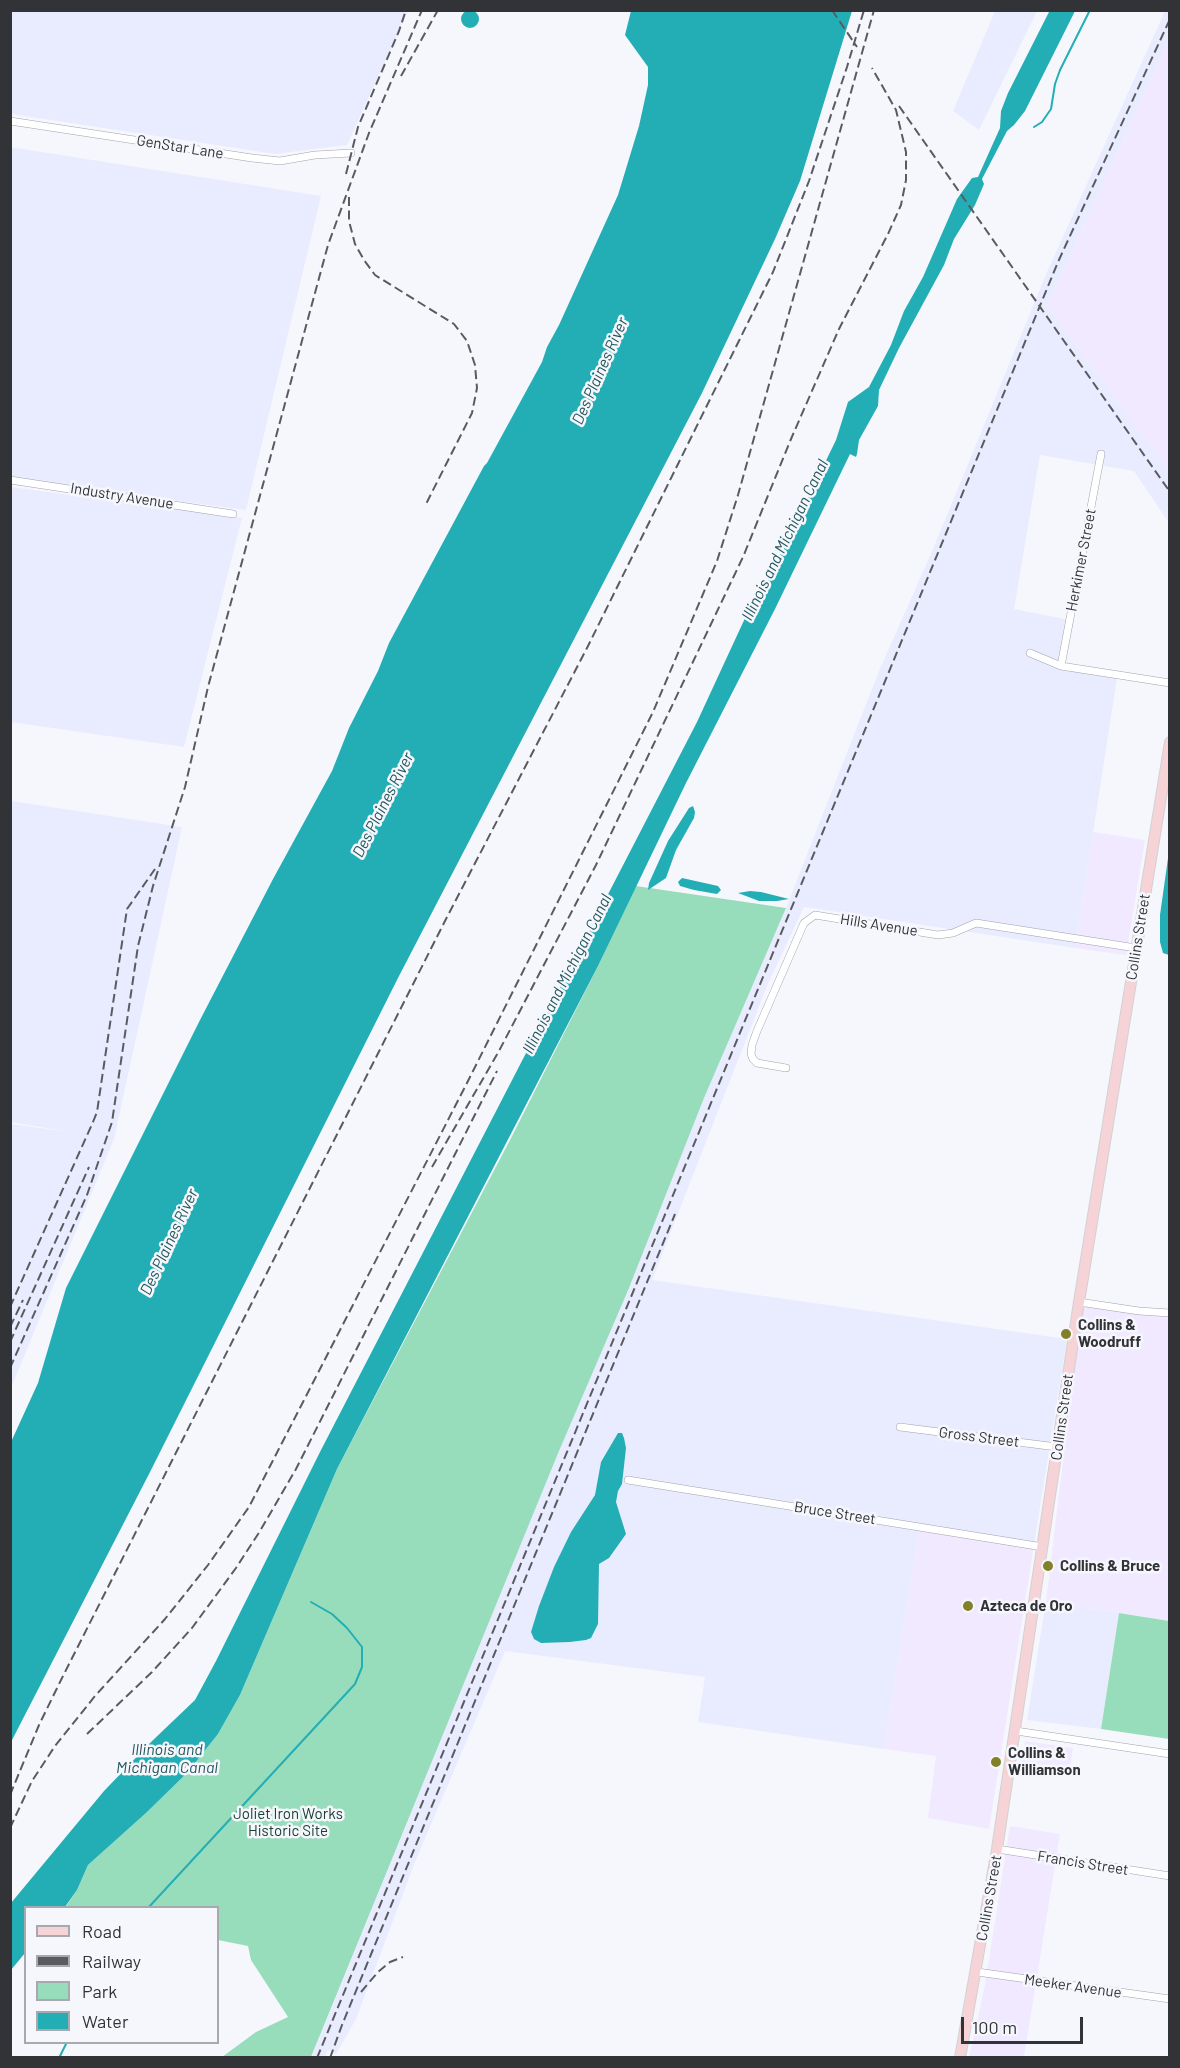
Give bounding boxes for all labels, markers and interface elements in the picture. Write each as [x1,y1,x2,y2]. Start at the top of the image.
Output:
street label: GenStar Lane [135,131,225,163]
water label: Des Plaines River [568,315,632,427]
water label: Illinois and Michigan Canal [738,456,832,624]
street label: Industry Avenue [69,479,175,513]
street label: Herkimer Street [1062,507,1100,613]
water label: Des Plaines River [348,749,418,861]
water label: Illinois and Michigan Canal [518,891,616,1057]
street label: Collins Street [1122,893,1154,981]
street label: Hills Avenue [839,910,919,940]
water label: Des Plaines River [136,1186,202,1298]
place label: Collins & Woodruff [1078,1316,1141,1351]
marker: Collins & Woodruff [1059,1327,1073,1341]
street label: Collins Street [1047,1373,1077,1461]
street label: Gross Street [938,1423,1020,1451]
street label: Bruce Street [793,1498,877,1528]
place label: Collins & Bruce [1060,1557,1160,1575]
marker: Collins & Bruce [1041,1559,1055,1573]
place label: Azteca de Oro [980,1597,1073,1615]
marker: Azteca de Oro [961,1599,975,1613]
water label: Illinois and Michigan Canal [116,1740,218,1778]
place label: Collins & Williamson [1008,1744,1081,1779]
marker: Collins & Williamson [989,1755,1003,1769]
park label: Joliet Iron Works Historic Site [233,1805,343,1840]
street label: Francis Street [1036,1847,1130,1879]
street label: Collins Street [973,1853,1005,1943]
legend [24,1906,219,2044]
text: Road [82,1920,122,1942]
text: Railway [82,1950,141,1972]
street label: Meeker Avenue [1023,1970,1123,2002]
text: Park [82,1980,117,2002]
scale bar [964,2005,1086,2043]
text: Water [82,2010,129,2032]
text: 100 m [972,2016,1017,2038]

